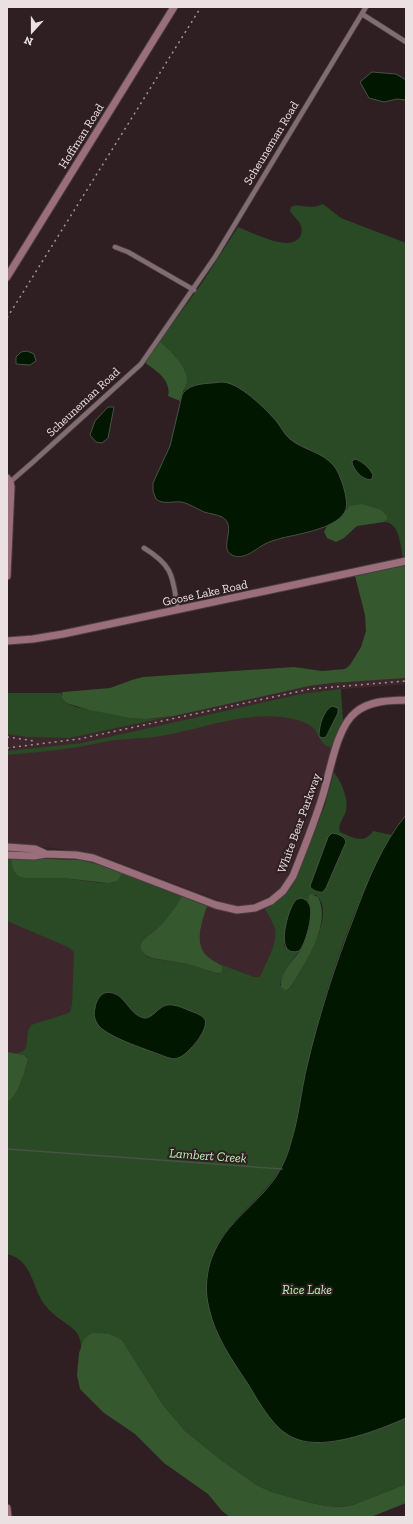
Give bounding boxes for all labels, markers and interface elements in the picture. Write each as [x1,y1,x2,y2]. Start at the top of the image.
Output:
north arrow [12,12,52,52]
text: N [22,33,35,48]
street label: Scheuneman Road [241,98,302,187]
street label: Hoffman Road [55,101,107,171]
street label: Scheuneman Road [43,364,123,440]
street label: Goose Lake Road [161,577,249,609]
street label: White Bear Parkway [274,770,324,875]
water label: Lambert Creek [169,1145,247,1166]
water label: Rice Lake [282,1282,332,1297]

